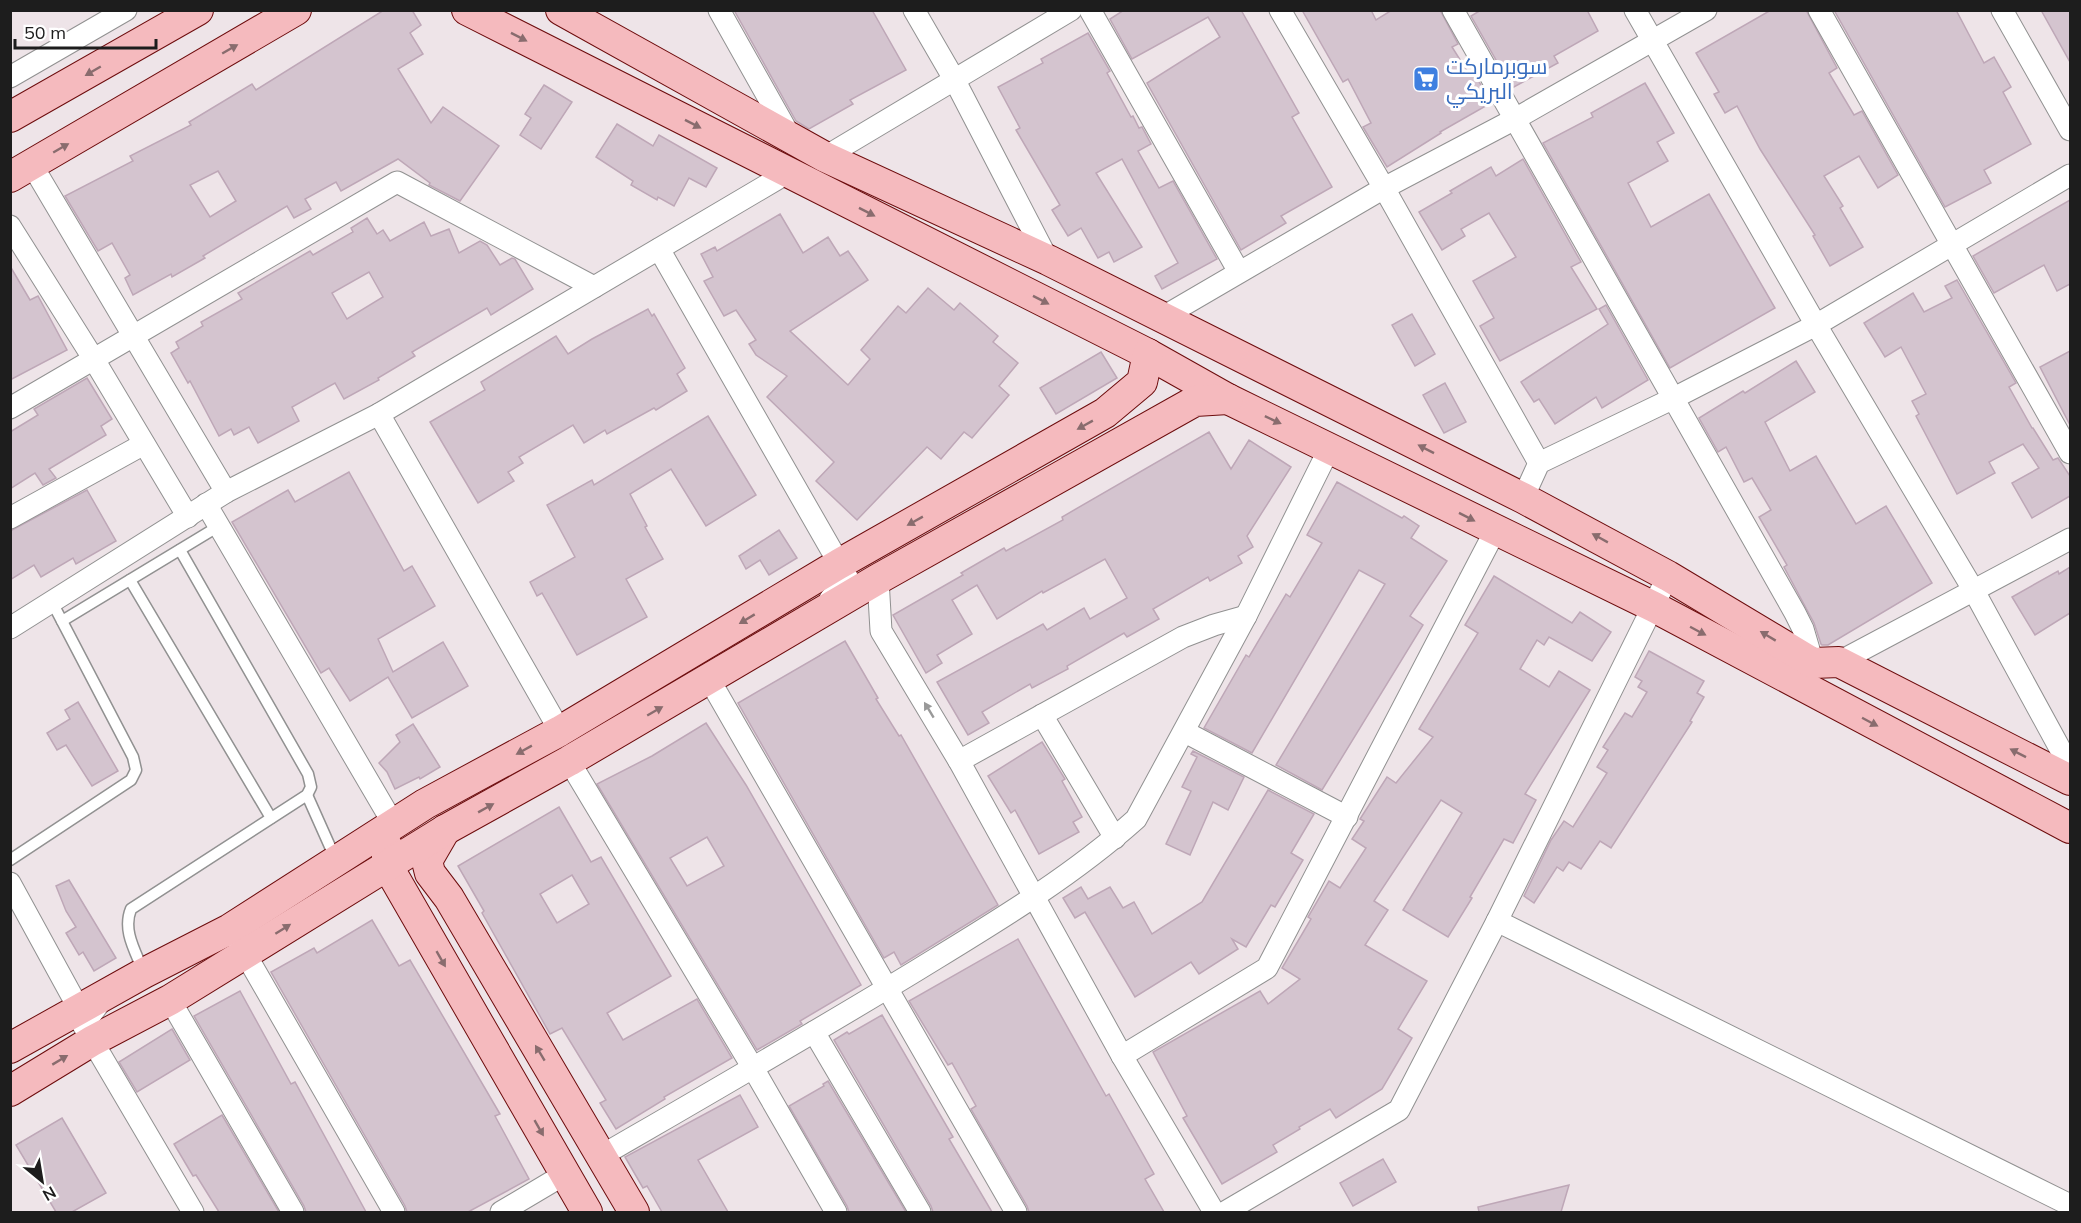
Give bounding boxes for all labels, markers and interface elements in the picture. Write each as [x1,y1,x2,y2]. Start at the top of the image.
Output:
scale bar [15,12,156,50]
text: 50 m [24,21,66,44]
one-way arrow [510,31,528,41]
one-way arrow [222,44,238,55]
place label: سوبرماركت البريكي [1446,52,1548,108]
supermarket icon: سوبرماركت البريكي [1411,64,1441,94]
one-way arrow [85,65,101,76]
one-way arrow [685,120,702,129]
one-way arrow [53,143,70,153]
one-way arrow [859,207,876,217]
one-way arrow [1033,295,1050,305]
one-way arrow [1265,416,1282,425]
one-way arrow [1076,420,1093,430]
one-way arrow [1417,444,1434,454]
one-way arrow [1458,512,1475,521]
one-way arrow [906,516,923,526]
one-way arrow [1591,533,1608,543]
one-way arrow [738,614,755,624]
one-way arrow [1690,626,1707,636]
one-way arrow [1760,630,1776,641]
one-way arrow [923,702,934,718]
one-way arrow [647,706,664,716]
one-way arrow [1862,717,1879,727]
one-way arrow [516,745,533,755]
one-way arrow [2010,748,2027,758]
one-way arrow [478,803,495,813]
one-way arrow [275,924,291,935]
one-way arrow [436,951,446,968]
one-way arrow [535,1045,546,1061]
one-way arrow [52,1055,69,1066]
one-way arrow [533,1120,544,1136]
north arrow [12,1151,72,1211]
text: N [39,1182,60,1206]

